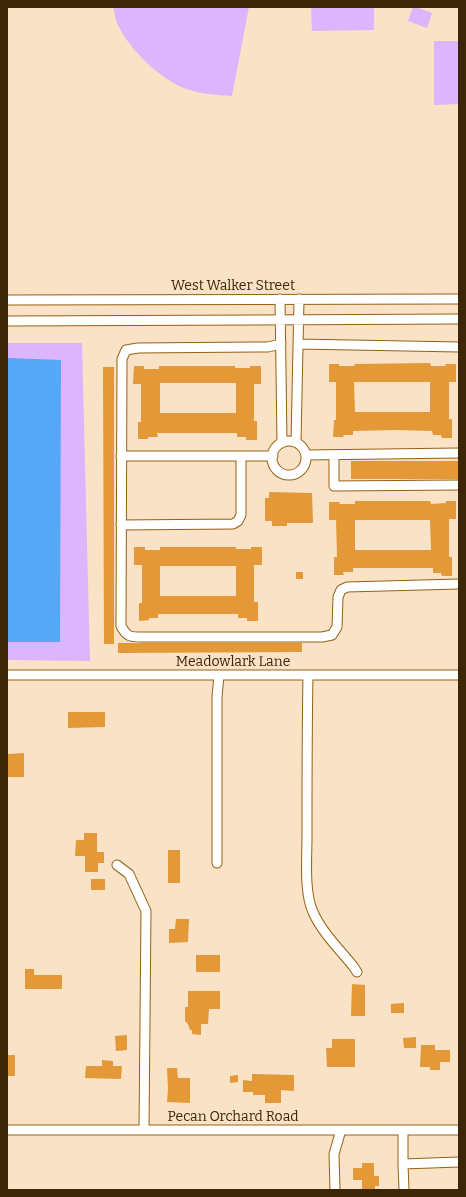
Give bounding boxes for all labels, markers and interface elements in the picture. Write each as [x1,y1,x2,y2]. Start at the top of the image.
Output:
street label: West Walker Street [171,277,295,294]
street label: Meadowlark Lane [176,653,290,670]
street label: Pecan Orchard Road [167,1108,299,1125]

